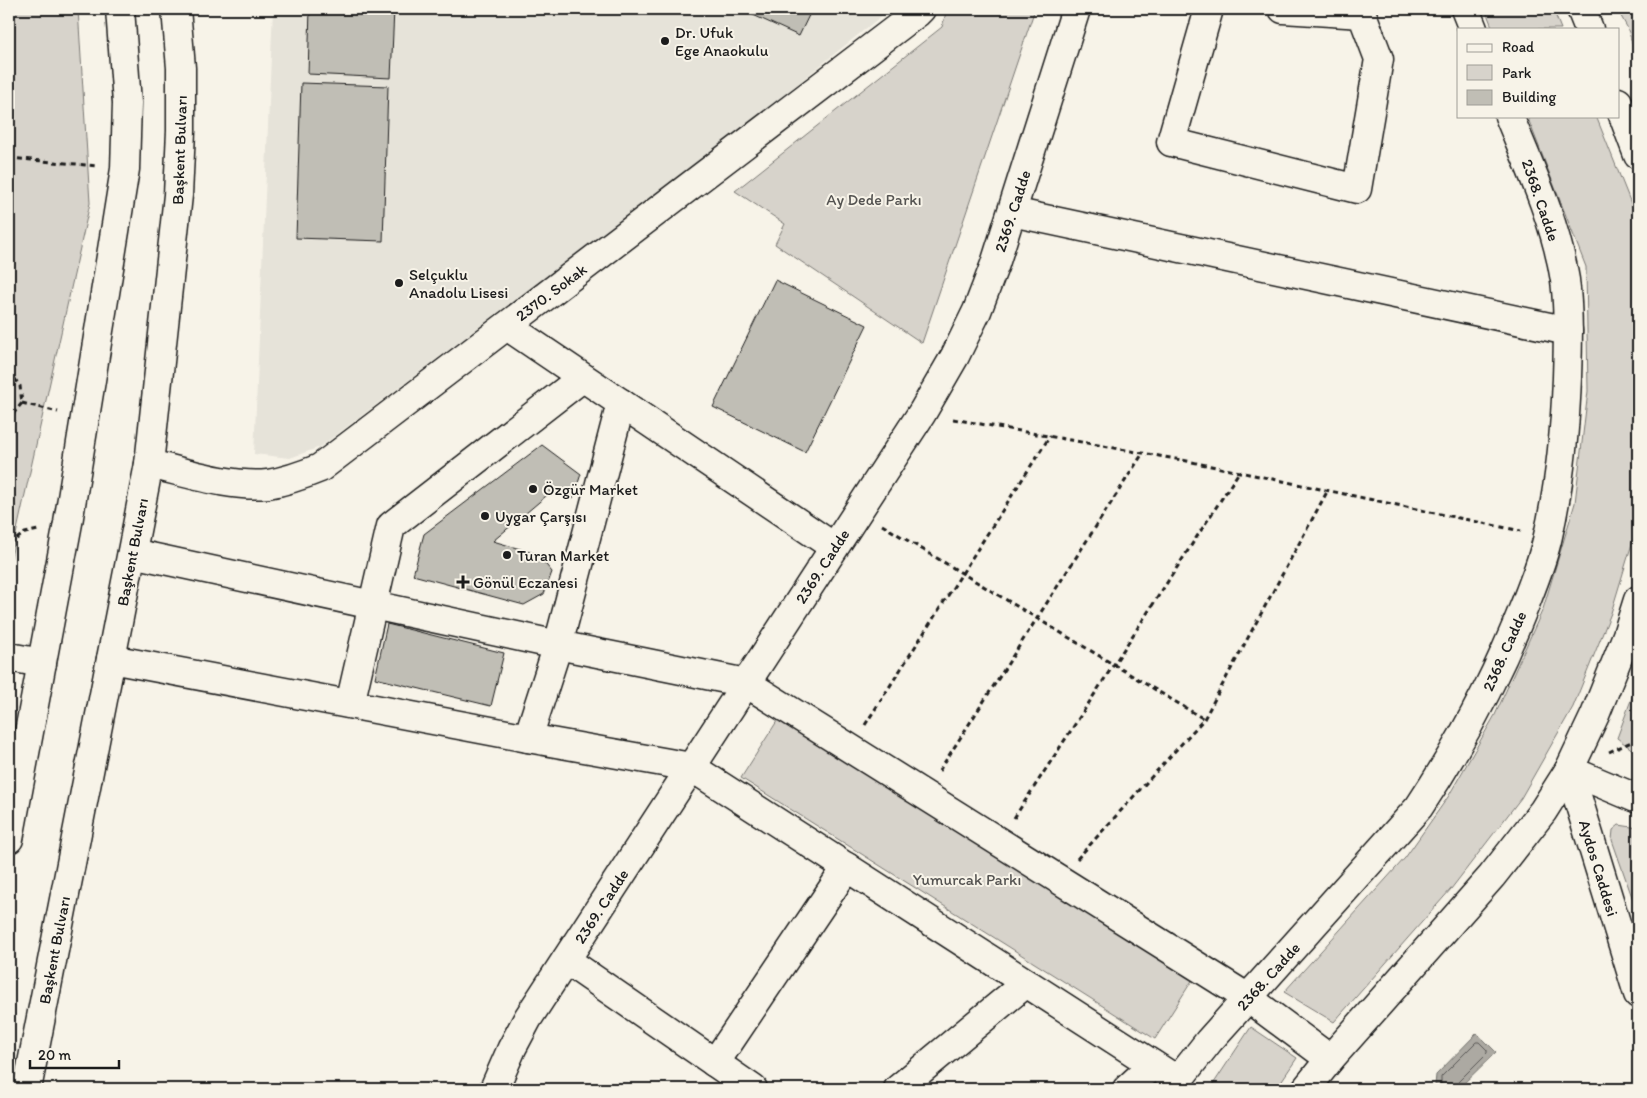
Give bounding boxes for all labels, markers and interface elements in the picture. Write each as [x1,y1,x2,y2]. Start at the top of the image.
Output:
place label: Dr. Ufuk Ege Anaokulu [675,23,769,60]
legend [1457,28,1620,118]
marker: Dr. Ufuk Ege Anaokulu [659,35,671,47]
text: Road [1502,38,1535,56]
text: Park [1502,64,1532,82]
text: Building [1502,88,1556,106]
street label: Başkent Bulvarı [168,95,191,205]
street label: 2368. Cadde [1518,157,1563,244]
street label: 2369. Cadde [990,168,1035,255]
park label: Ay Dede Parkı [826,190,922,209]
street label: 2370. Sokak [512,260,591,325]
place label: Selçuklu Anadolu Lisesi [409,265,508,302]
marker: Selçuklu Anadolu Lisesi [393,277,405,289]
place label: Özgür Market [543,480,638,499]
marker: Özgür Market [527,483,539,495]
street label: Başkent Bulvarı [113,496,152,608]
place label: Uygar Çarşısı [495,507,586,526]
marker: Uygar Çarşısı [479,510,491,522]
street label: 2369. Cadde [791,525,854,607]
place label: Turan Market [517,546,609,565]
marker: Turan Market [501,549,513,561]
place label: Gönül Eczanesi [473,573,578,592]
marker: Gönül Eczanesi [457,576,469,588]
street label: 2368. Cadde [1478,608,1531,694]
street label: Aydos Caddesi [1575,818,1622,919]
street label: 2369. Cadde [570,865,633,947]
park label: Yumurcak Parkı [913,870,1021,889]
street label: Başkent Bulvarı [35,894,74,1006]
street label: 2368. Cadde [1233,938,1304,1014]
scale bar [30,1038,119,1070]
text: 20 m [38,1046,72,1064]

